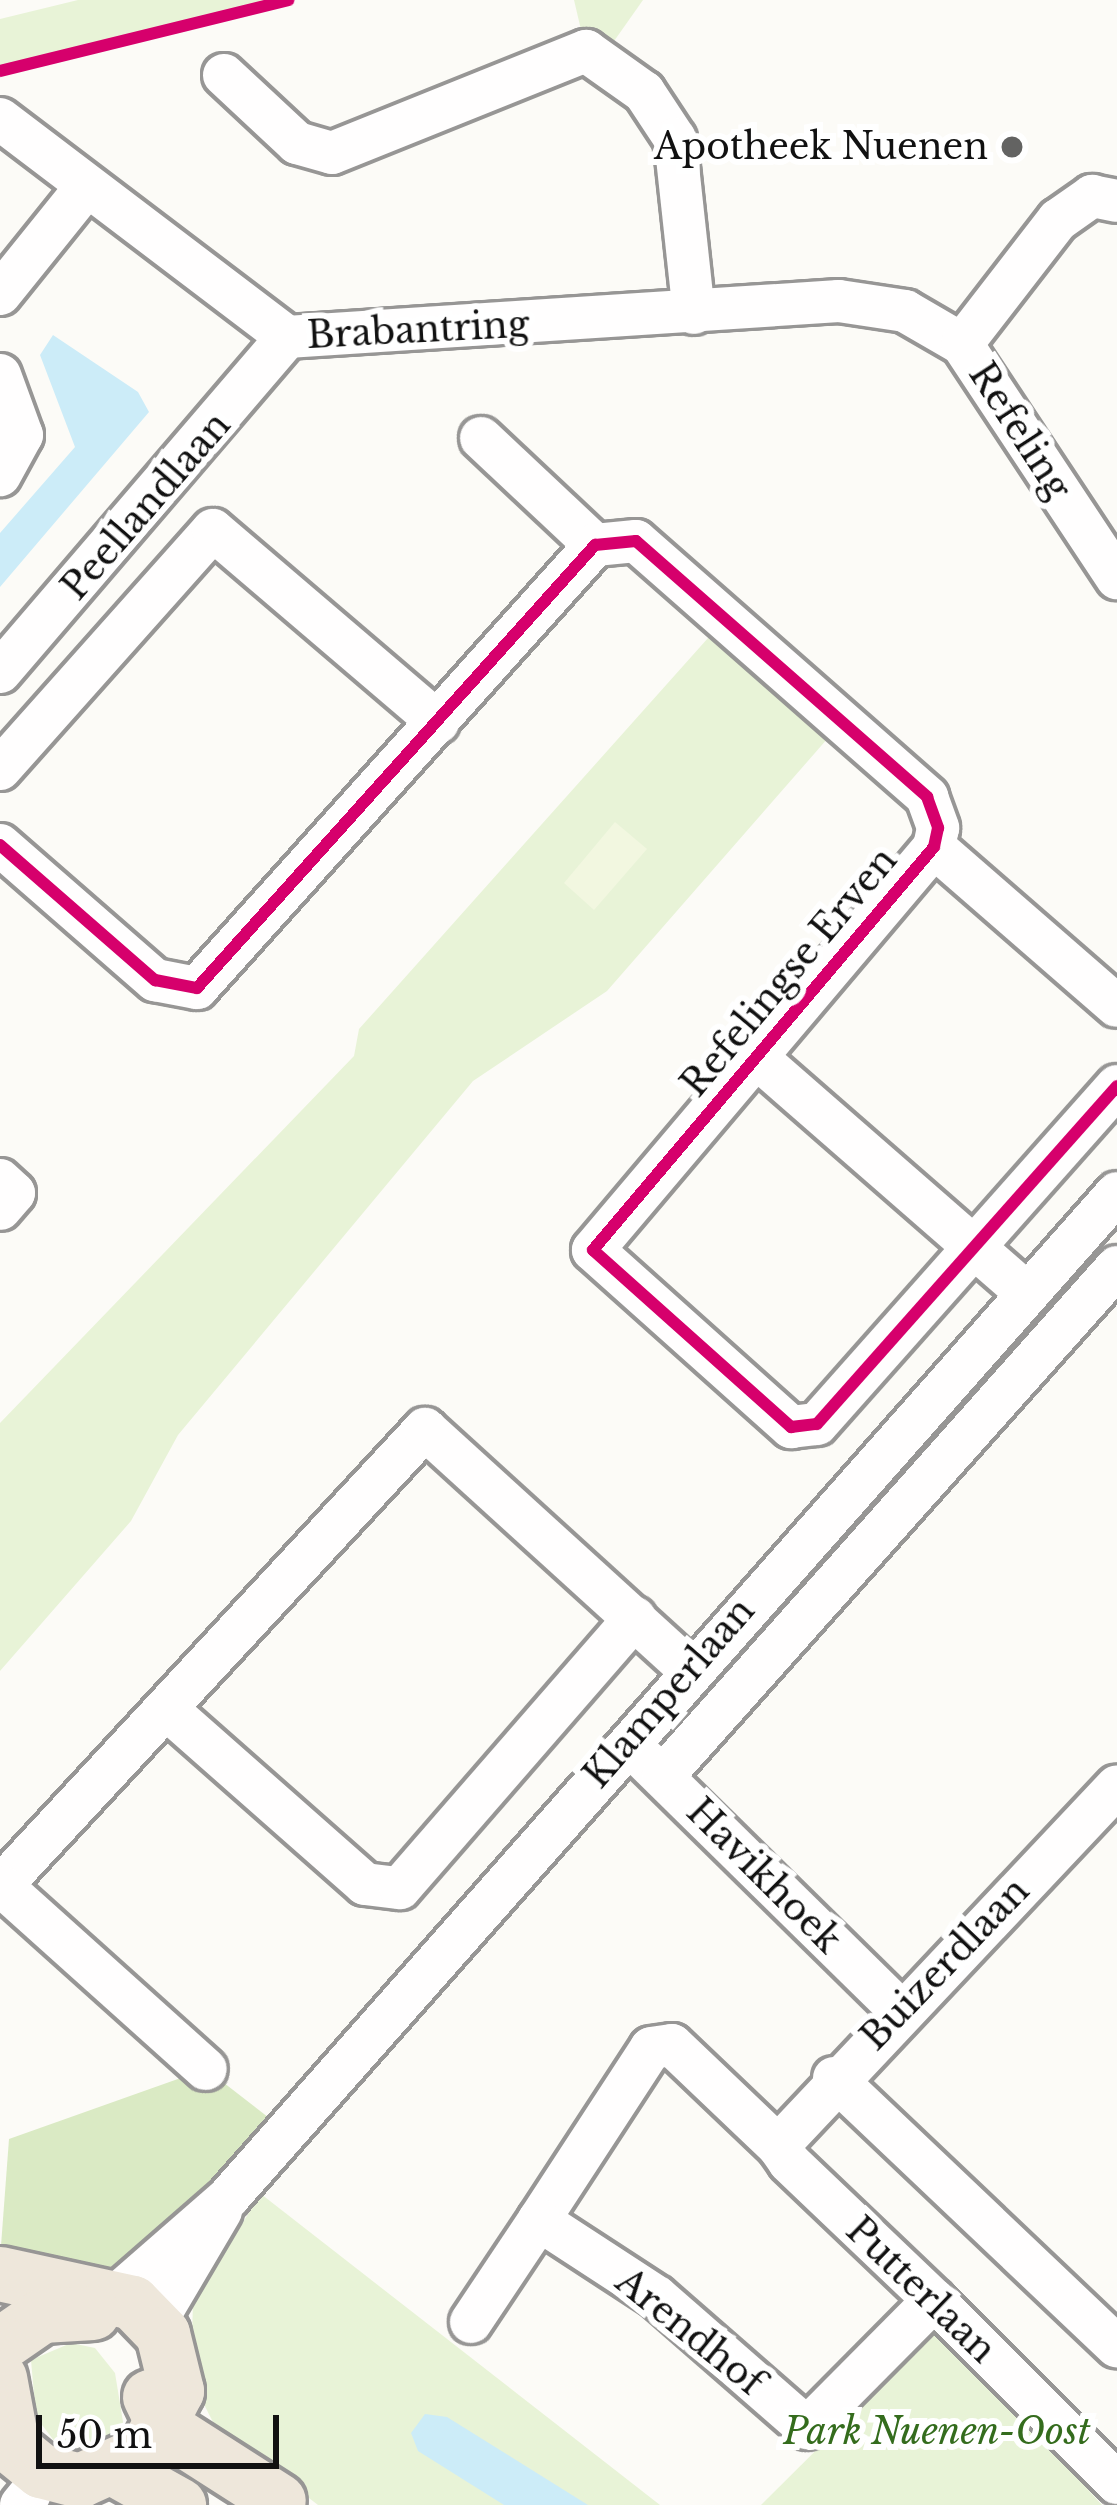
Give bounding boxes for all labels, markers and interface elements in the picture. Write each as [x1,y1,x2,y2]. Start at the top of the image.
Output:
place label: Apotheek Nuenen [654,125,988,169]
marker: Apotheek Nuenen [999,134,1025,160]
street label: Brabantring [306,303,530,357]
street label: Refeling [960,355,1080,507]
street label: Peellandlaan [53,404,239,608]
street label: Refelingse Erven [672,839,906,1105]
street label: Klamperlaan [575,1589,763,1797]
street label: Havikhoek [678,1790,850,1962]
street label: Buizerdlaan [852,1869,1038,2059]
street label: Putterlaan [838,2208,1004,2372]
street label: Arendhof [607,2259,773,2405]
scale bar [42,2391,285,2465]
park label: Park Nuenen-Oost [783,2410,1091,2454]
text: 50 m [57,2413,152,2458]

